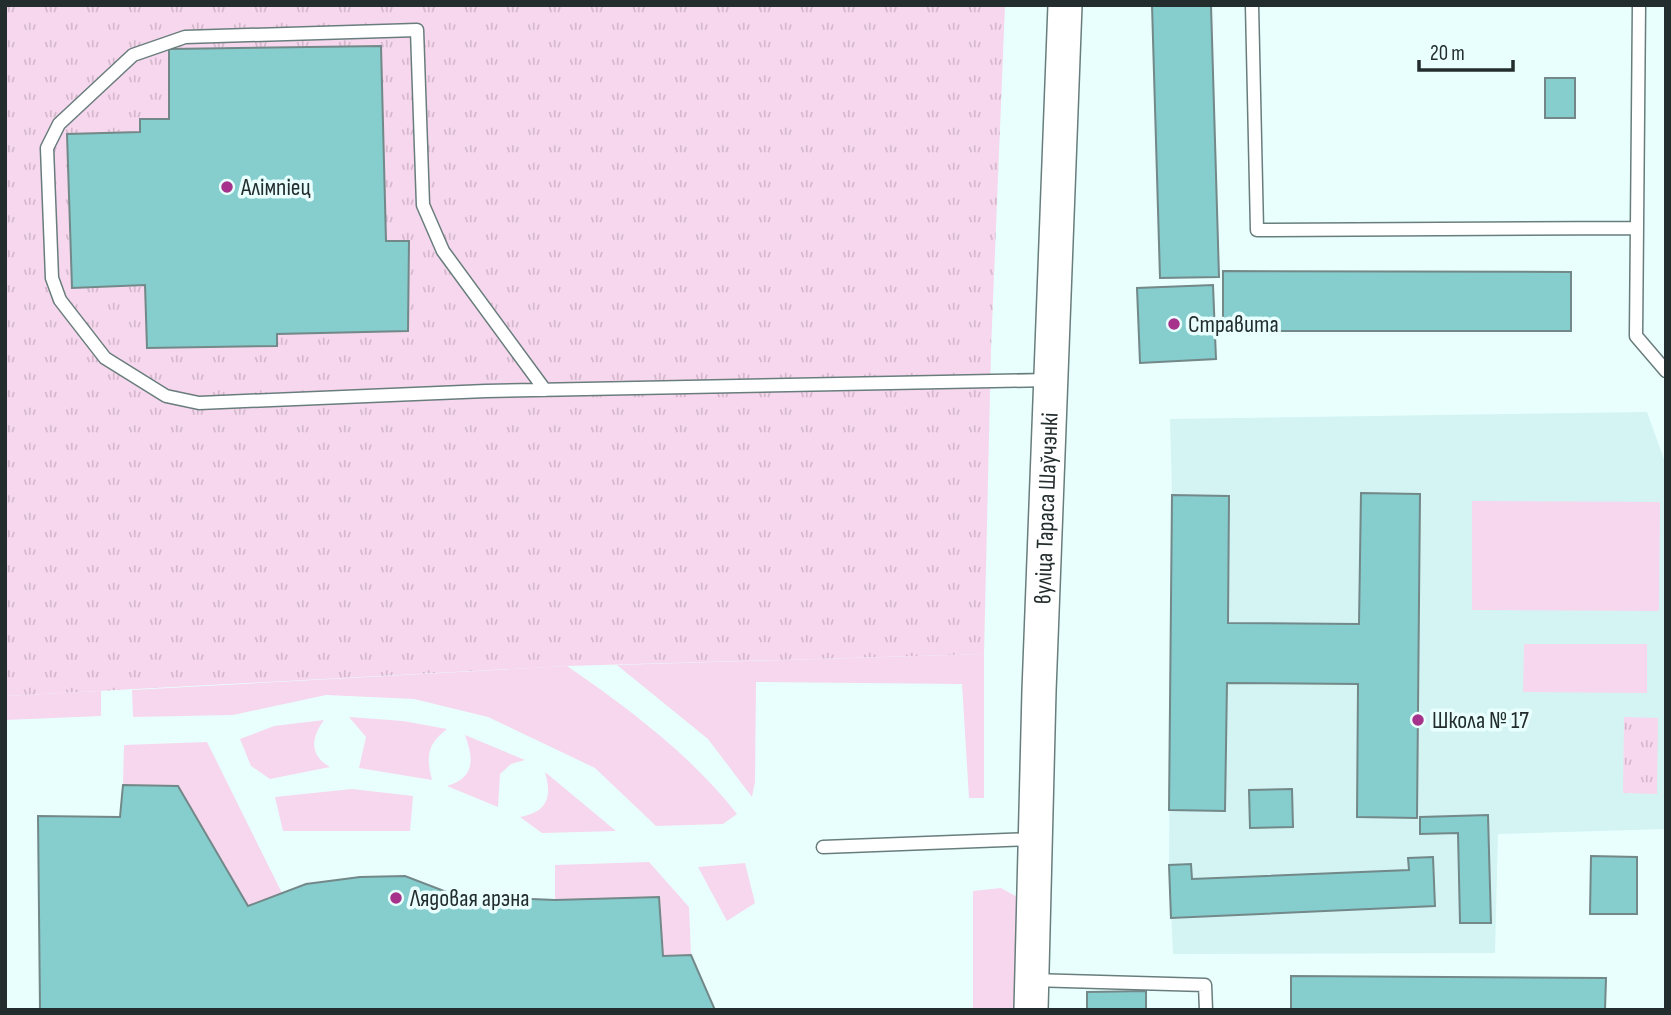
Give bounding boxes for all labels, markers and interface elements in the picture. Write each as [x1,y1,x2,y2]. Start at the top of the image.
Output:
scale bar [1419,28,1514,72]
text: 20 m [1430,41,1465,66]
place label: Алімпіец [240,173,311,202]
marker: Алімпіец [219,179,235,195]
place label: Стравита [1188,310,1279,339]
marker: Стравита [1166,316,1182,332]
street label: вуліца Тараса Шаўчэнкі [1028,412,1064,605]
place label: Школа № 17 [1432,706,1529,735]
marker: Школа № 17 [1410,712,1426,728]
place label: Лядовая арэна [409,884,530,913]
marker: Лядовая арэна [388,890,404,906]

